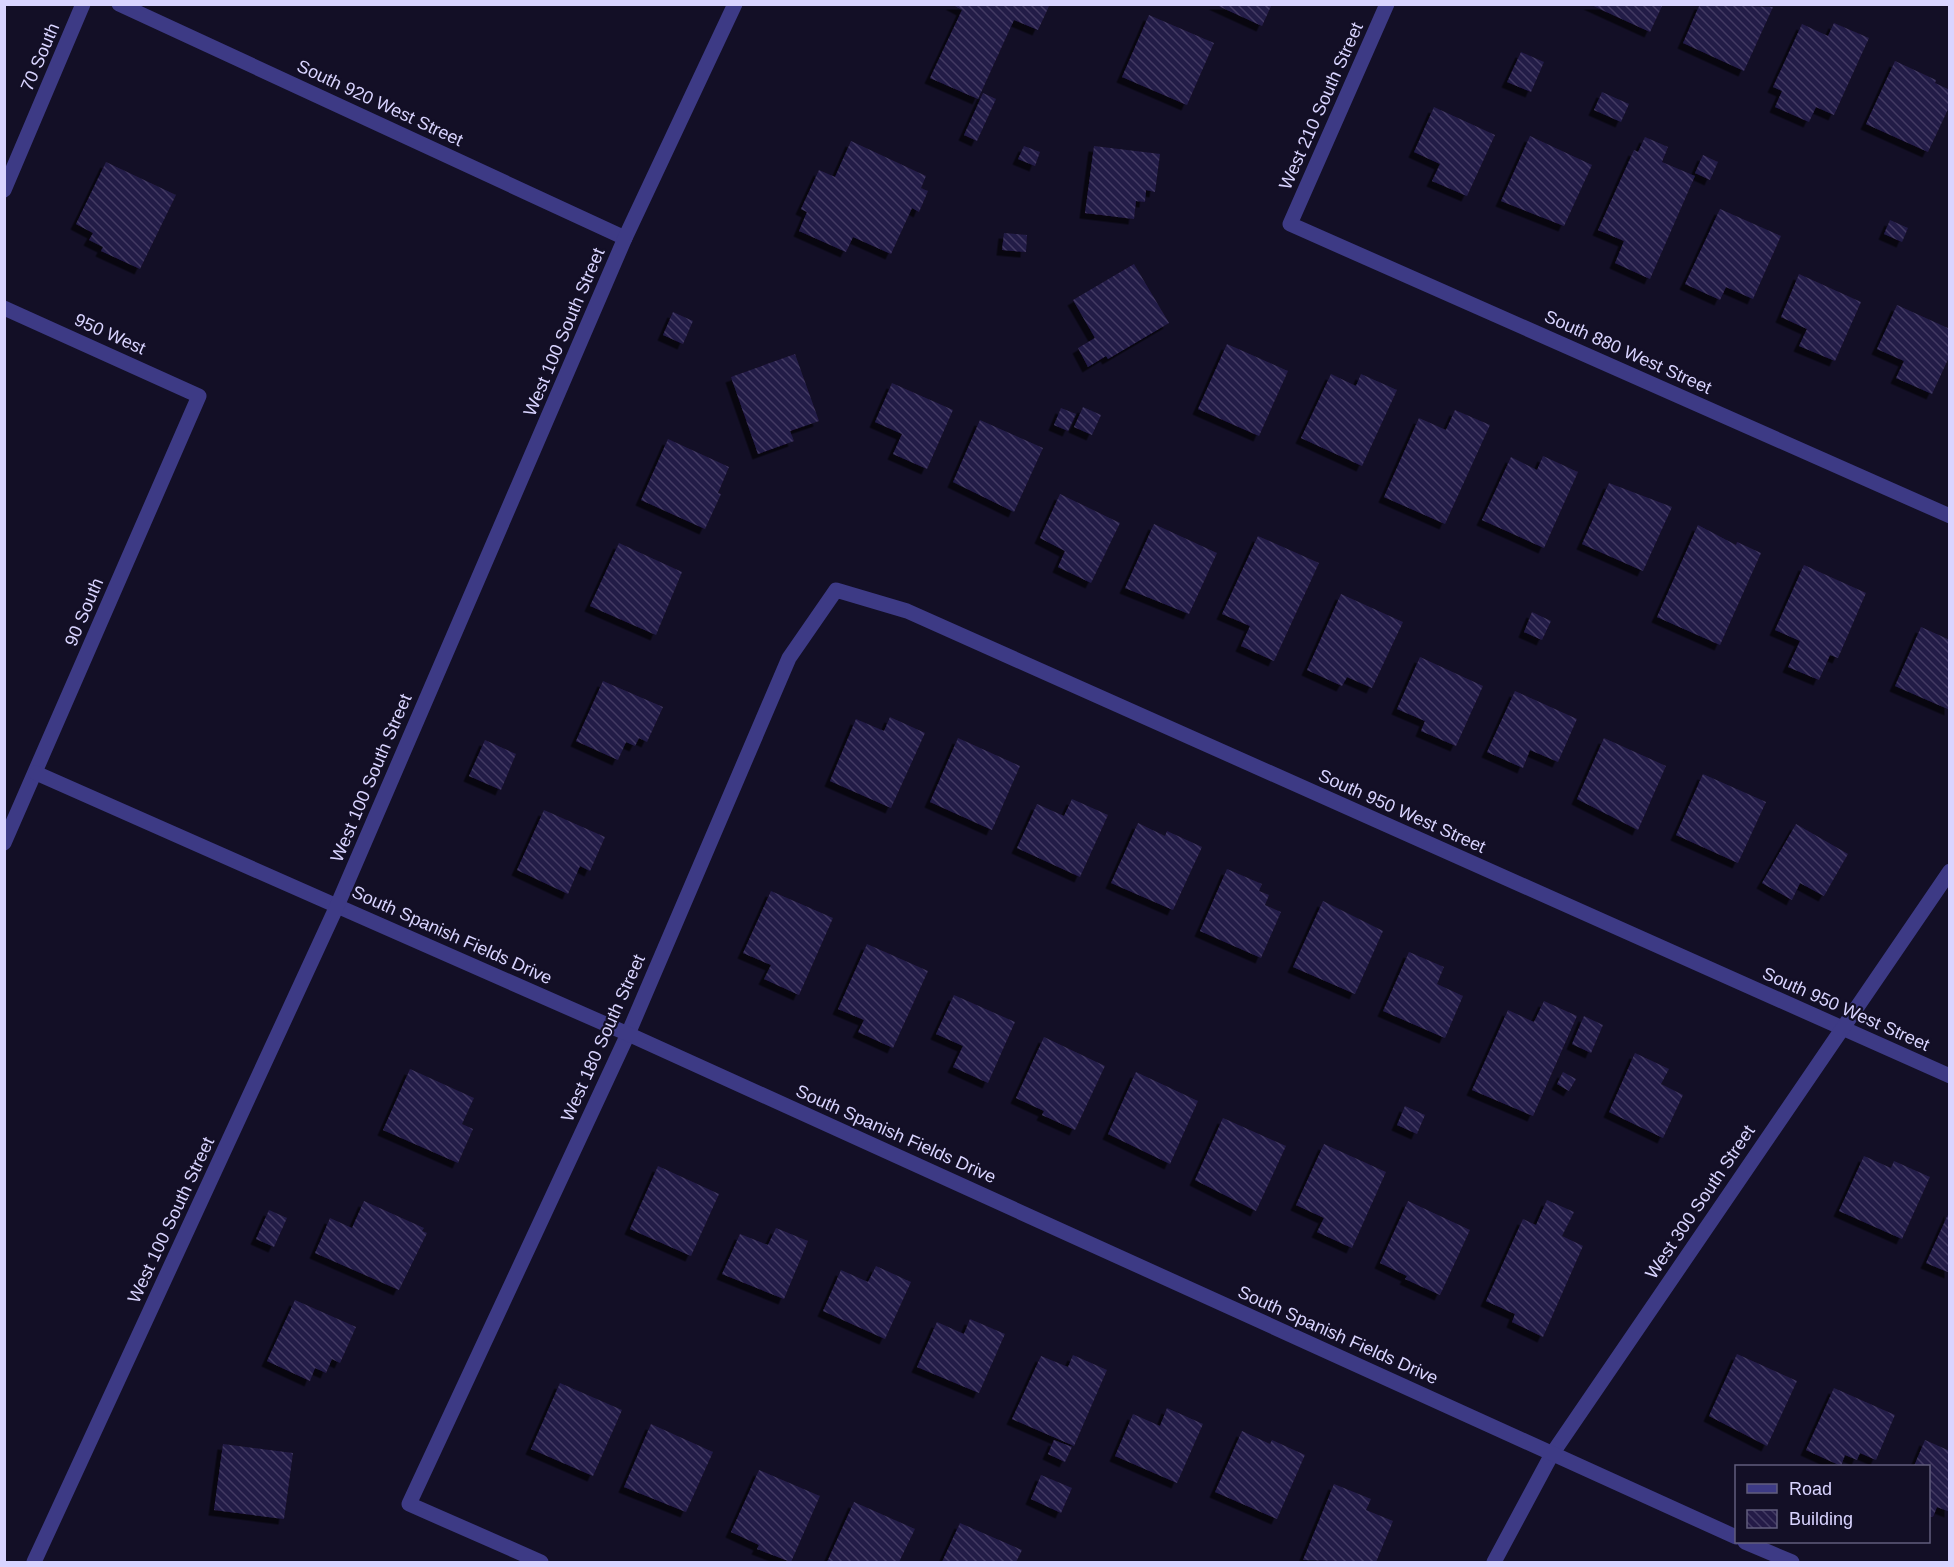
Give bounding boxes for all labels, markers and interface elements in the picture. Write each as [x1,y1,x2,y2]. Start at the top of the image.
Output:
street label: West 210 South Street [1275,19,1367,193]
street label: 70 South [17,20,63,94]
street label: South 920 West Street [294,56,466,150]
street label: West 100 South Street [519,245,609,419]
street label: South 880 West Street [1541,306,1715,398]
street label: 950 West [71,309,149,359]
street label: 90 South [61,575,107,649]
street label: West 100 South Street [326,691,416,865]
street label: South 950 West Street [1315,765,1489,857]
street label: South Spanish Fields Drive [349,882,555,988]
street label: West 180 South Street [557,951,649,1125]
street label: South 950 West Street [1759,963,1933,1055]
street label: South Spanish Fields Drive [793,1081,999,1187]
street label: West 300 South Street [1641,1121,1759,1283]
street label: West 100 South Street [124,1134,218,1306]
street label: South Spanish Fields Drive [1235,1282,1441,1388]
legend [1735,1465,1930,1543]
text: Road [1789,1479,1832,1499]
text: Building [1789,1509,1853,1529]

